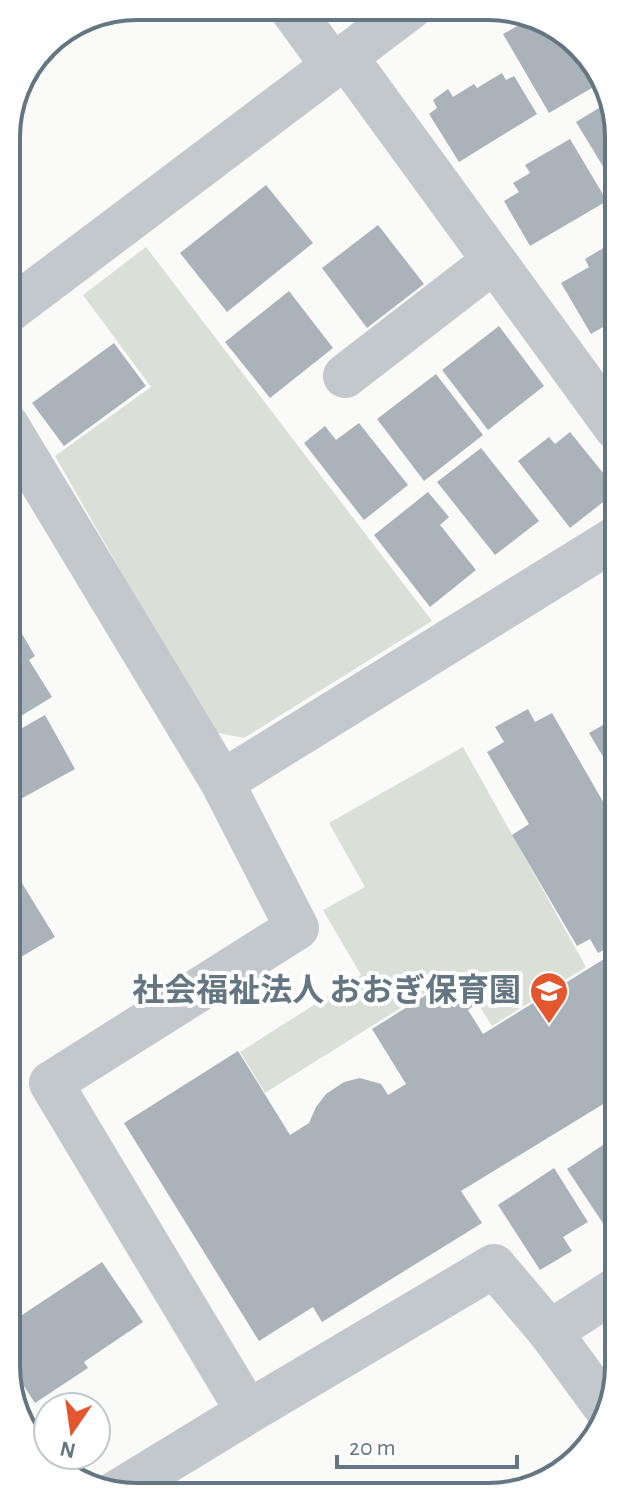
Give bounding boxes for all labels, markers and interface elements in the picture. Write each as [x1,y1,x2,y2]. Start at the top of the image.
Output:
school or university icon: 社会福祉法人 おおぎ保育園 [528,970,570,1025]
place label: 社会福祉法人 おおぎ保育園 [132,973,521,1007]
north arrow [32,1391,112,1471]
scale bar [337,1419,517,1469]
text: 20 m [349,1436,396,1460]
text: N [58,1437,78,1462]

